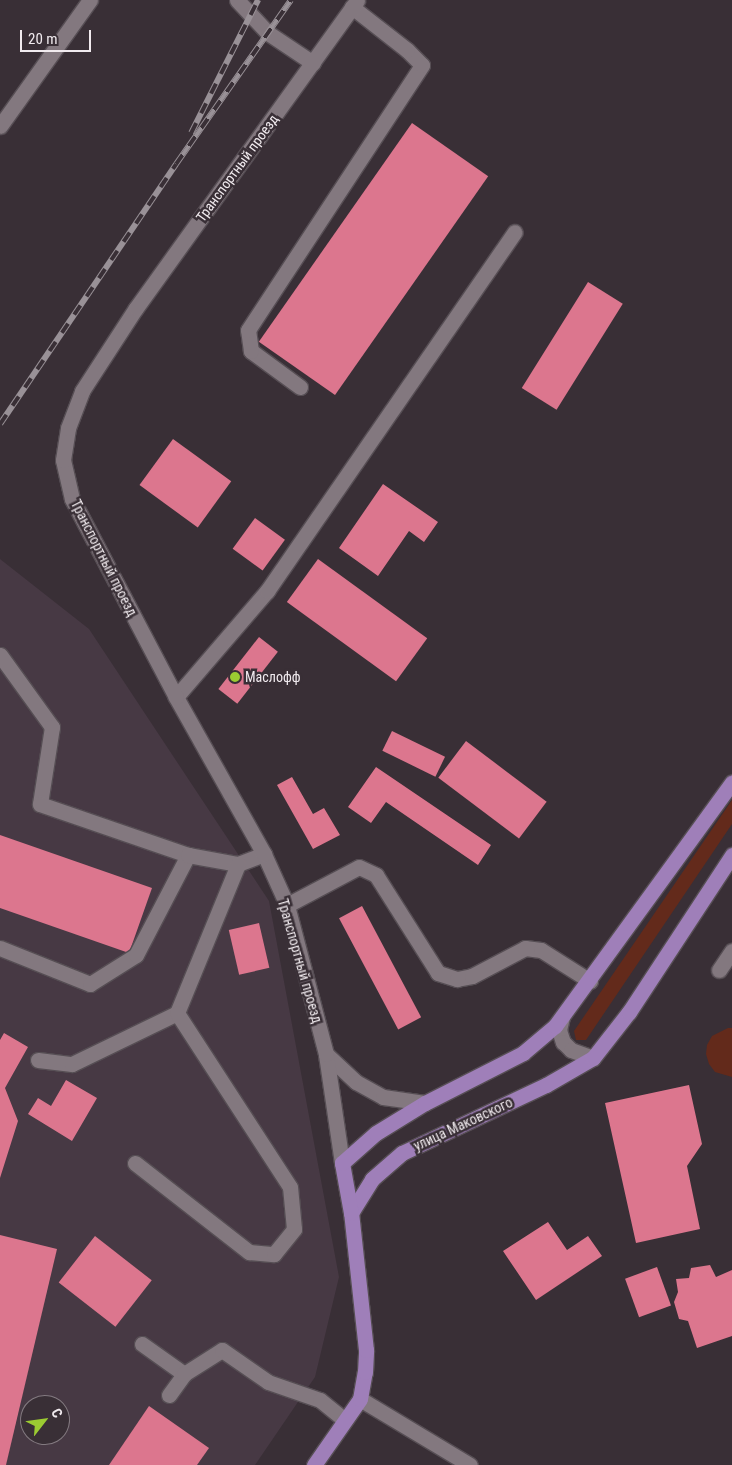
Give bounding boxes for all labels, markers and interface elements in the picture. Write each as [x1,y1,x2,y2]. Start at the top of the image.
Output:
scale bar [22,20,94,52]
text: 20 m [28,30,58,48]
street label: Транспортный проезд [192,111,282,225]
street label: Транспортный проезд [67,497,141,619]
place label: Маслофф [245,669,301,685]
marker: Маслофф [229,671,241,683]
street label: Транспортный проезд [274,897,326,1025]
street label: улица Маковского [411,1094,515,1154]
north arrow [20,1395,70,1445]
text: С [48,1406,66,1420]

